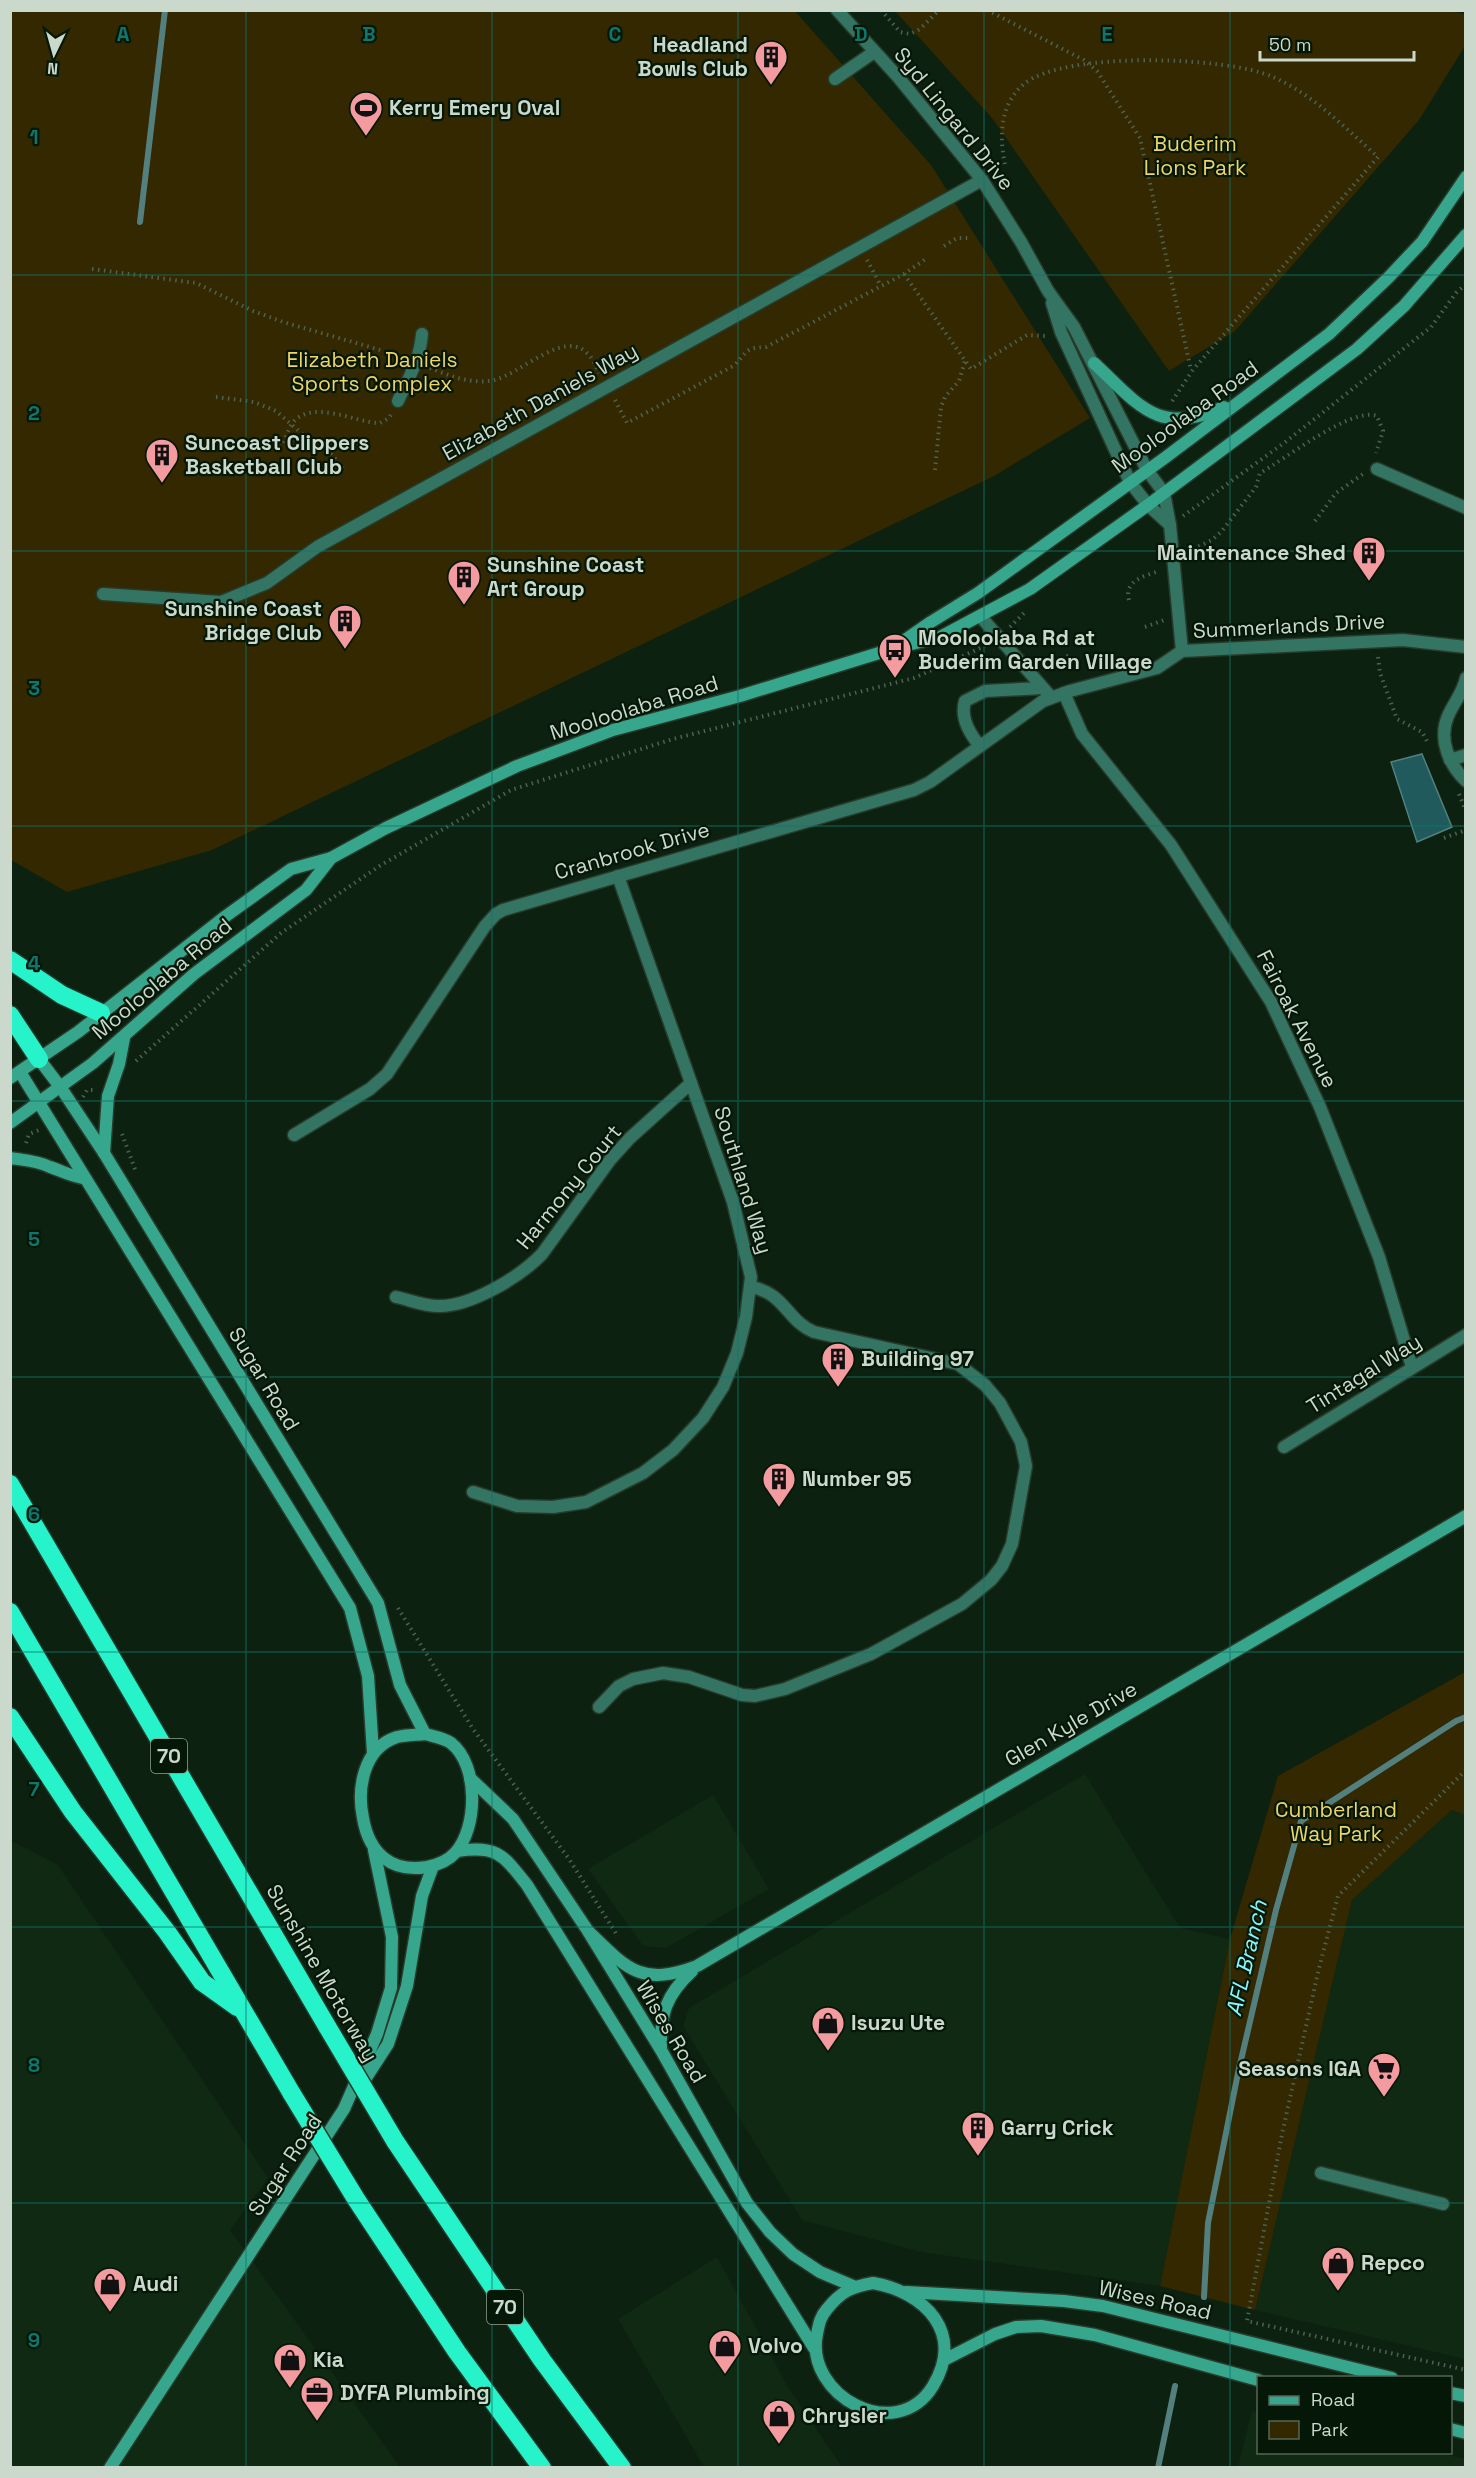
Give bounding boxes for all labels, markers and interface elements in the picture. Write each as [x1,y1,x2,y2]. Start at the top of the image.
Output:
text: A [117,21,130,47]
text: B [362,21,376,47]
text: C [609,21,622,47]
text: D [854,21,868,47]
text: E [1101,21,1113,47]
north arrow [24,24,84,84]
scale bar [1260,24,1414,62]
place label: Headland Bowls Club [637,31,748,82]
text: 50 m [1269,33,1311,56]
building icon: Headland Bowls Club [753,39,789,86]
street label: Syd Lingard Drive [888,42,1020,196]
text: N [46,58,59,79]
sports icon: Kerry Emery Oval [348,90,384,137]
place label: Kerry Emery Oval [389,94,560,121]
text: 1 [29,124,39,150]
park label: Buderim Lions Park [1144,130,1246,181]
street label: Elizabeth Daniels Way [437,337,642,467]
park label: Elizabeth Daniels Sports Complex [286,346,458,397]
street label: Mooloolaba Road [1106,354,1263,479]
text: 2 [28,400,40,426]
place label: Suncoast Clippers Basketball Club [185,429,369,480]
building icon: Suncoast Clippers Basketball Club [144,437,180,484]
building icon: Maintenance Shed [1351,535,1387,582]
place label: Maintenance Shed [1157,539,1346,566]
place label: Sunshine Coast Art Group [487,551,644,602]
building icon: Sunshine Coast Art Group [446,559,482,606]
place label: Sunshine Coast Bridge Club [165,595,322,646]
building icon: Sunshine Coast Bridge Club [327,603,363,650]
street label: Summerlands Drive [1192,607,1386,644]
place label: Mooloolaba Rd at Buderim Garden Village [918,624,1152,675]
bus stop icon: Mooloolaba Rd at Buderim Garden Village [877,632,913,679]
street label: Mooloolaba Road [546,669,721,746]
text: 3 [28,675,40,701]
street label: Cranbrook Drive [551,815,712,886]
street label: Mooloolaba Road [86,912,237,1045]
street label: Fairoak Avenue [1251,945,1344,1092]
text: 4 [28,950,41,976]
street label: Southland Way [708,1103,779,1257]
street label: Harmony Court [510,1119,627,1254]
text: 5 [28,1226,40,1252]
street label: Sugar Road [223,1322,306,1435]
street label: Tintagal Way [1301,1328,1426,1419]
building icon: Building 97 [820,1341,856,1388]
place label: Building 97 [861,1345,974,1372]
building icon: Number 95 [761,1461,797,1508]
place label: Number 95 [802,1465,912,1492]
text: 6 [28,1501,40,1527]
street label: Glen Kyle Drive [1000,1675,1142,1772]
road number: 70 [151,1739,187,1773]
text: 7 [28,1776,40,1802]
park label: Cumberland Way Park [1275,1796,1397,1847]
street label: Sunshine Motorway [261,1879,384,2066]
water label: AFL Branch [1219,1897,1273,2019]
street label: Wises Road [630,1975,713,2088]
shop icon: Isuzu Ute [810,2005,846,2052]
place label: Isuzu Ute [851,2009,945,2036]
supermarket icon: Seasons IGA [1366,2051,1402,2098]
text: 8 [28,2052,40,2078]
place label: Seasons IGA [1238,2055,1361,2082]
street label: Sugar Road [242,2109,328,2221]
building icon: Garry Crick [960,2110,996,2157]
place label: Garry Crick [1001,2114,1114,2141]
shop icon: Repco [1320,2245,1356,2292]
place label: Repco [1361,2249,1425,2276]
shop icon: Audi [92,2266,128,2313]
place label: Audi [133,2270,178,2297]
street label: Wises Road [1096,2273,1214,2326]
road number: 70 [487,2290,523,2324]
text: 9 [28,2327,40,2353]
shop icon: Volvo [707,2328,743,2375]
place label: Volvo [748,2332,803,2359]
shop icon: Kia [272,2342,308,2389]
place label: Kia [313,2346,344,2373]
office icon: DYFA Plumbing [299,2375,335,2422]
legend [1257,2376,1452,2454]
place label: DYFA Plumbing [340,2379,490,2406]
text: Road [1311,2388,1355,2411]
shop icon: Chrysler [761,2398,797,2445]
place label: Chrysler [802,2402,887,2429]
text: Park [1311,2418,1349,2441]

